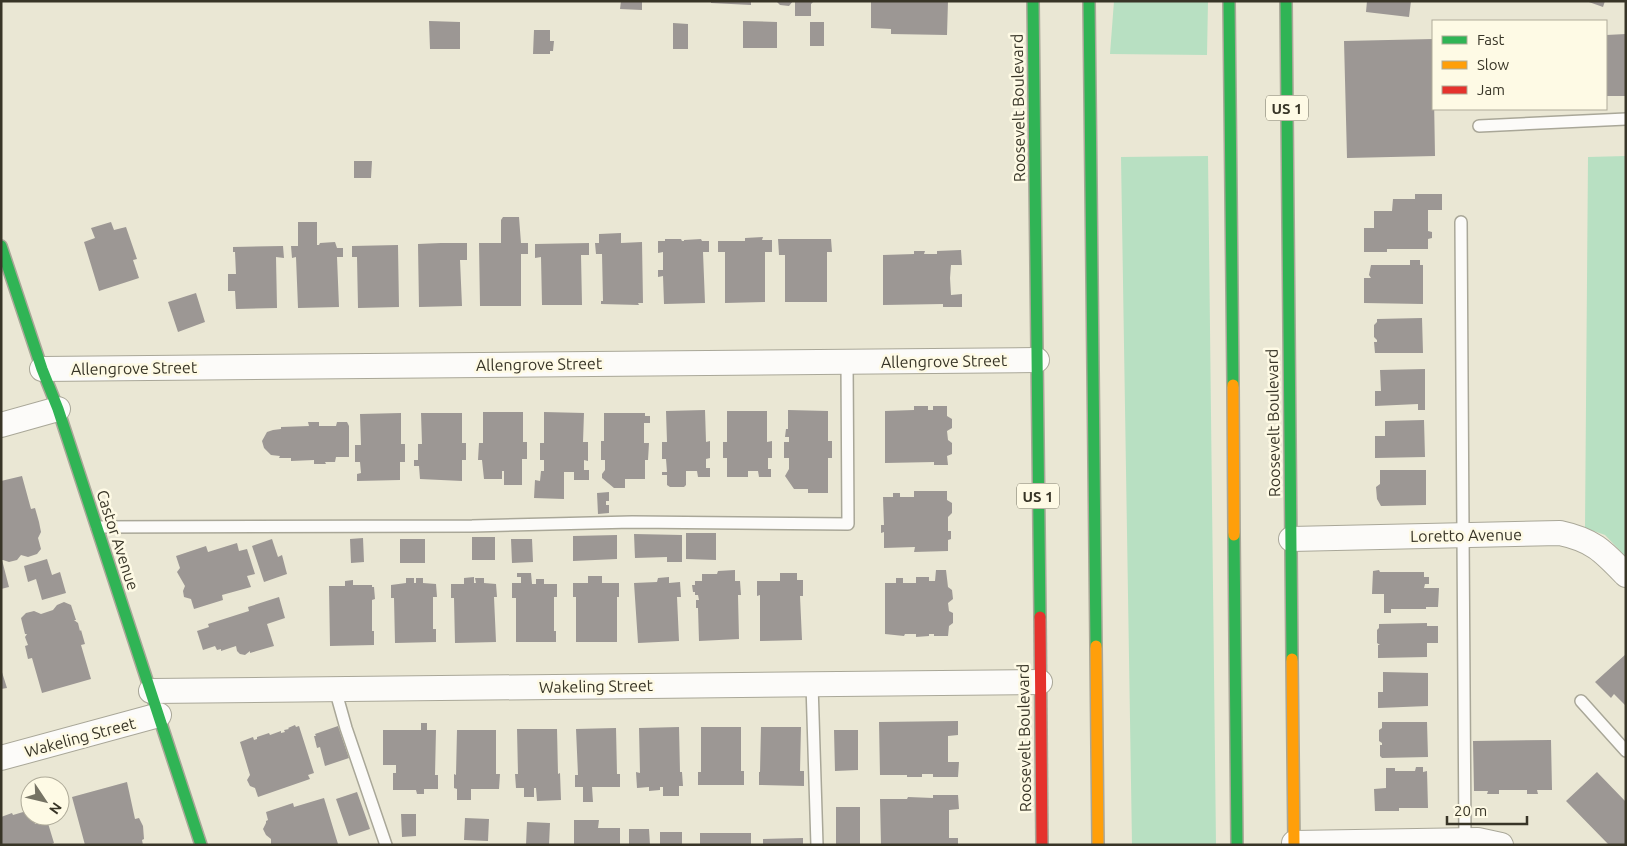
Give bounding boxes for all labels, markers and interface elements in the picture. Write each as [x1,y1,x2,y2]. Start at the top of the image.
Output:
legend [1432,20,1607,110]
text: Fast [1477,31,1505,48]
street label: Roosevelt Boulevard [1008,34,1028,182]
text: Slow [1477,56,1510,73]
text: Jam [1477,81,1505,98]
road number: US 1 [1266,96,1308,120]
street label: Roosevelt Boulevard [1263,349,1283,497]
street label: Allengrove Street [881,351,1008,371]
street label: Allengrove Street [476,354,603,374]
street label: Allengrove Street [71,358,198,378]
road number: US 1 [1017,484,1059,508]
street label: Castor Avenue [93,488,143,592]
street label: Loretto Avenue [1410,525,1522,545]
street label: Roosevelt Boulevard [1014,664,1034,812]
street label: Wakeling Street [539,676,654,696]
street label: Wakeling Street [23,713,138,760]
north arrow [20,776,70,826]
scale bar [1447,794,1527,826]
text: N [46,800,65,817]
text: 20 m [1454,802,1487,819]

